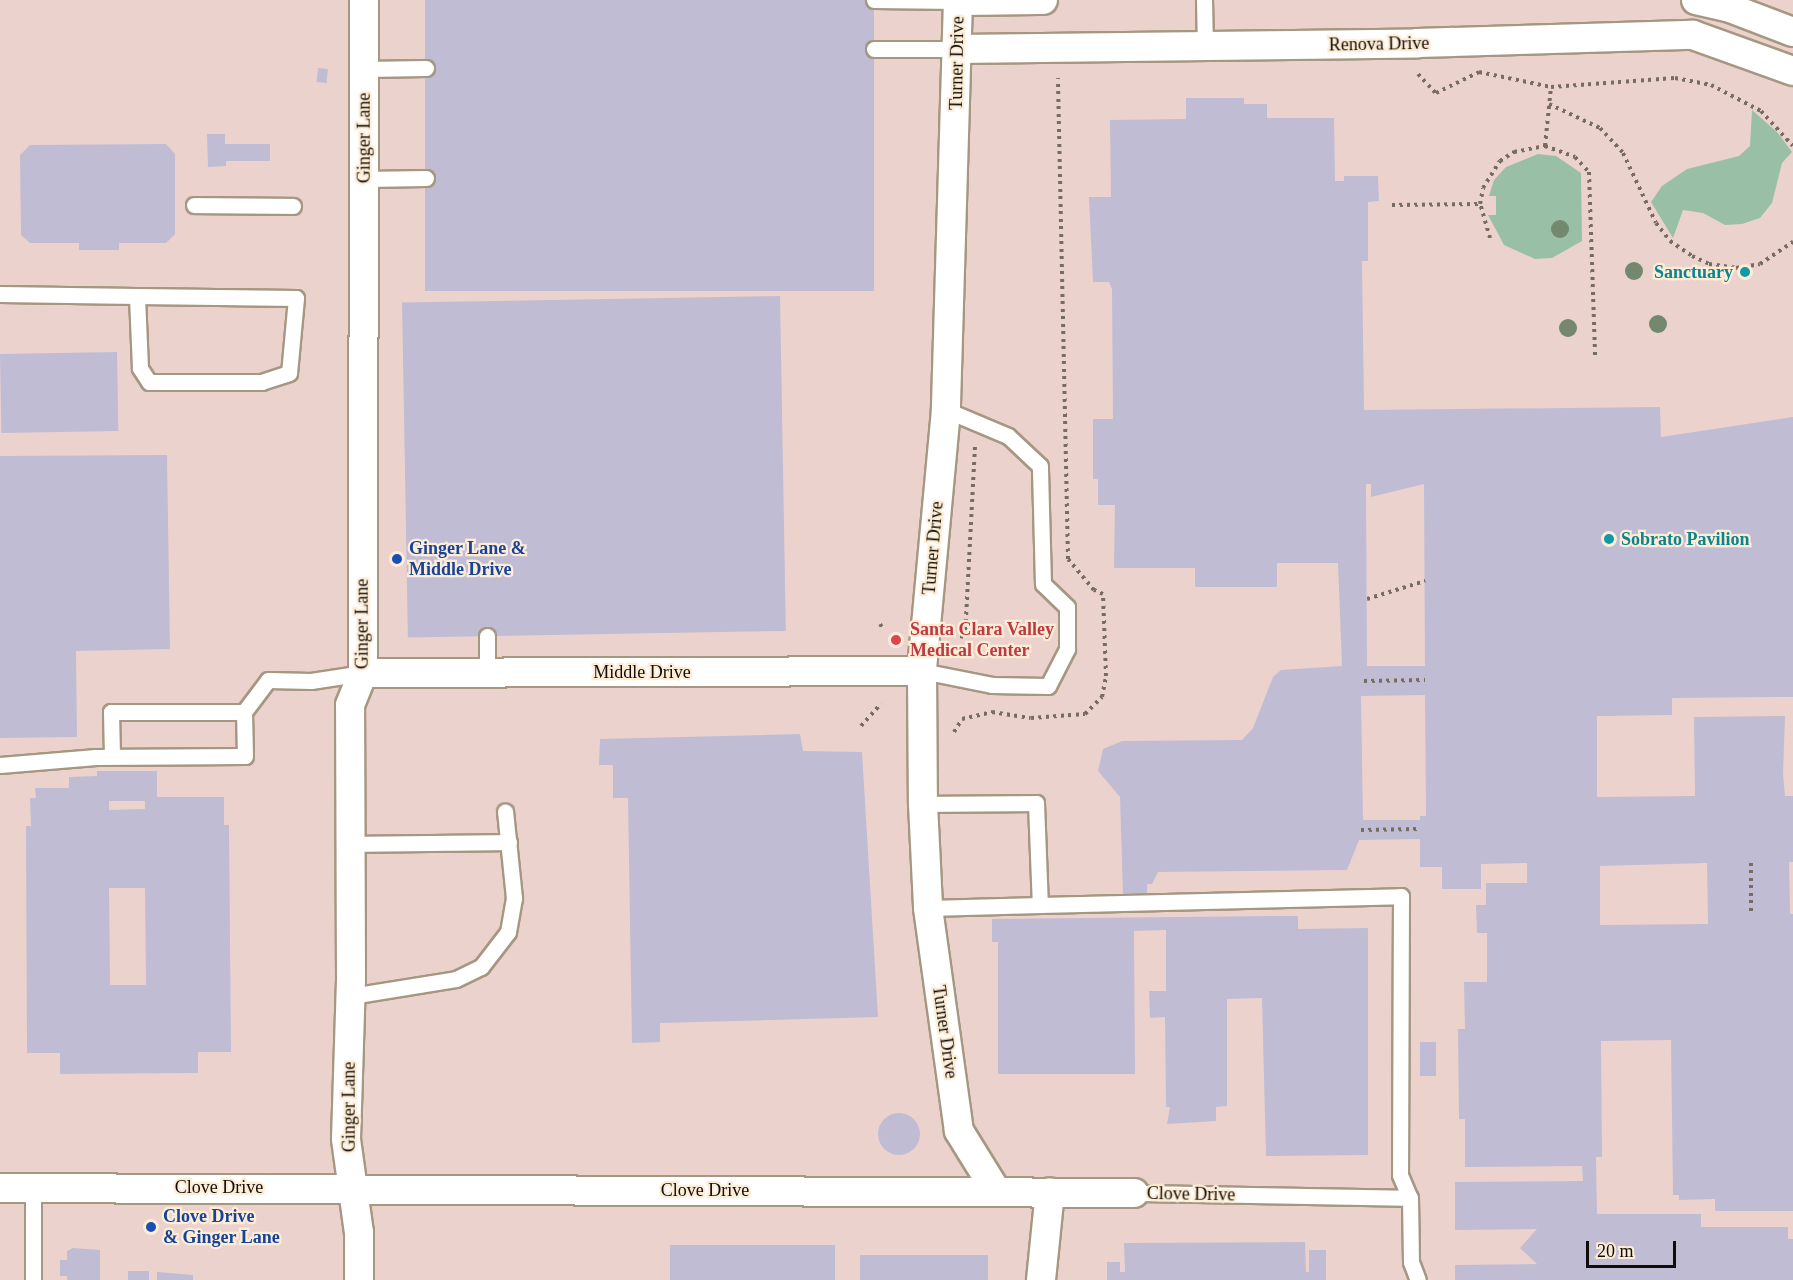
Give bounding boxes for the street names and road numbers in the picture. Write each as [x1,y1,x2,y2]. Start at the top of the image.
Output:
street label: Turner Drive [945,16,969,110]
street label: Renova Drive [1329,32,1429,56]
street label: Ginger Lane [353,93,375,183]
street label: Turner Drive [918,500,948,596]
street label: Ginger Lane [351,579,373,669]
street label: Middle Drive [593,661,691,683]
street label: Turner Drive [928,984,962,1080]
street label: Ginger Lane [338,1062,360,1152]
street label: Clove Drive [175,1176,263,1198]
street label: Clove Drive [661,1179,749,1201]
street label: Clove Drive [1147,1182,1235,1206]

